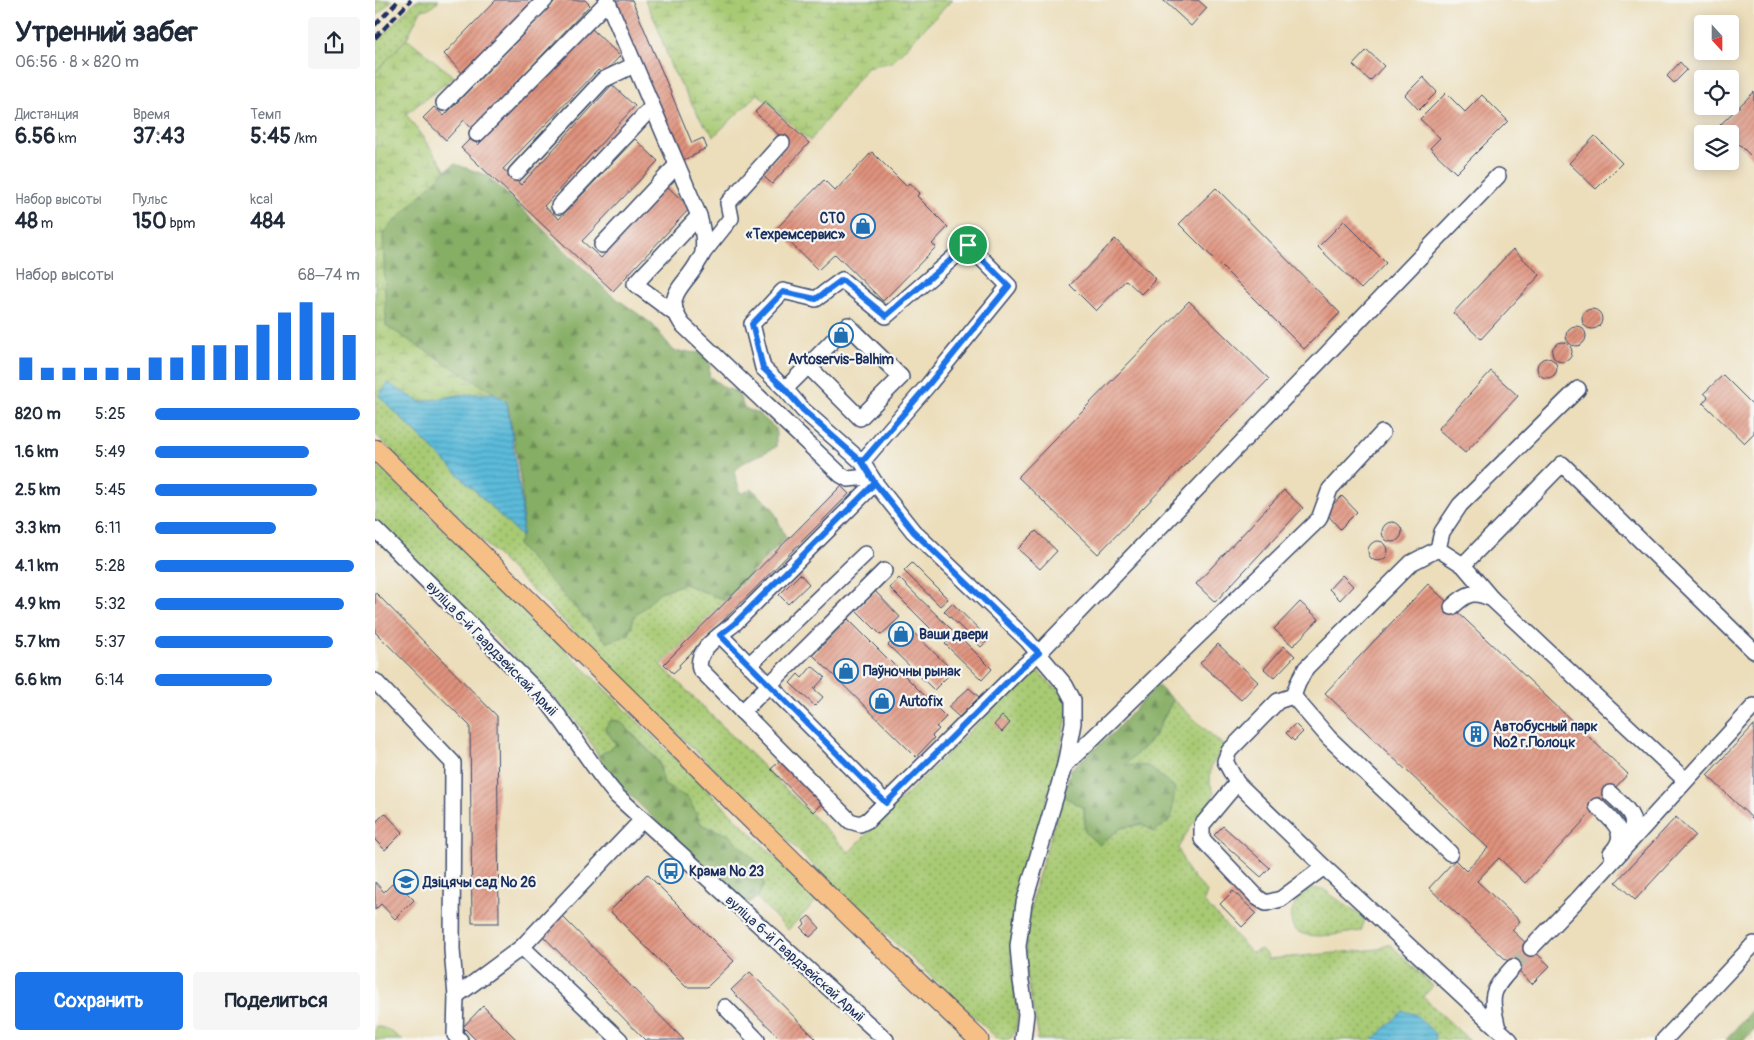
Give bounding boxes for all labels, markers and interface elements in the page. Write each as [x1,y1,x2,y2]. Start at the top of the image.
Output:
text: Утренний забег [15,15,198,50]
north arrow [1694,15,1739,60]
map controls [1694,15,1739,170]
button: share [308,17,360,69]
text: 06:56 · 8 × 820 m [15,52,139,72]
button: locate [1694,70,1739,115]
text: Дистанция [15,106,79,123]
text: Время [133,106,170,123]
text: Темп [250,106,281,123]
text: 6.56 [15,123,55,150]
text: 37:43 [133,123,185,150]
text: 5:45 [250,123,291,150]
button: layers [1694,125,1739,170]
text: km [55,130,77,147]
text: /km [291,130,317,147]
text: Набор высоты [15,191,102,208]
text: Пульс [133,191,168,208]
text: kcal [250,191,273,208]
text: 48 [15,208,38,235]
text: 150 [133,208,167,235]
text: 484 [250,208,285,235]
place label: СТО «Техремсервис» [746,210,846,243]
shop icon: СТО «Техремсервис» [850,213,876,239]
text: m [38,215,53,232]
text: bpm [167,215,196,232]
pin [947,224,989,266]
icon: arrive [954,231,982,259]
text: Набор высоты [15,265,114,285]
text: 68–74 m [298,265,360,285]
shop icon: Avtoservis-Balhim [828,322,854,348]
place label: Avtoservis-Balhim [788,351,895,368]
text: 820 m [15,404,61,424]
text: 5:25 [95,404,126,424]
text: 1.6 km [15,442,58,462]
text: 5:49 [95,442,125,462]
text: 2.5 km [15,480,60,500]
text: 5:45 [95,480,126,500]
text: 3.3 km [15,518,61,538]
text: 6:11 [95,518,121,538]
text: 4.1 km [15,556,58,576]
text: 5:28 [95,556,125,576]
street label: вуліца 6-й Гвардзейскай Арміі [423,577,561,720]
text: 4.9 km [15,594,60,614]
text: 5:32 [95,594,126,614]
shop icon: Ваши двери [888,621,914,647]
place label: Ваши двери [919,626,988,643]
text: 5.7 km [15,632,60,652]
text: 5:37 [95,632,125,652]
shop icon: Паўночны рынак [833,658,859,684]
place label: Паўночны рынак [863,663,961,680]
text: 6.6 km [15,670,61,690]
text: 6:14 [95,670,124,690]
shop icon: Autofix [869,688,895,714]
place label: Autofix [899,693,943,710]
place label: Автобусный парк №2 г.Полоцк [1493,718,1598,751]
building icon: Автобусный парк №2 г.Полоцк [1463,721,1489,747]
bus stop icon: Крама № 23 [658,858,684,884]
place label: Крама № 23 [689,863,764,880]
school or university icon: Дзіцячы сад № 26 [393,869,419,895]
place label: Дзіцячы сад № 26 [422,874,536,891]
street label: вуліца 6-й Гвардзейскай Арміі [722,892,868,1026]
button: Сохранить [15,972,183,1030]
button: Поделиться [193,972,360,1030]

